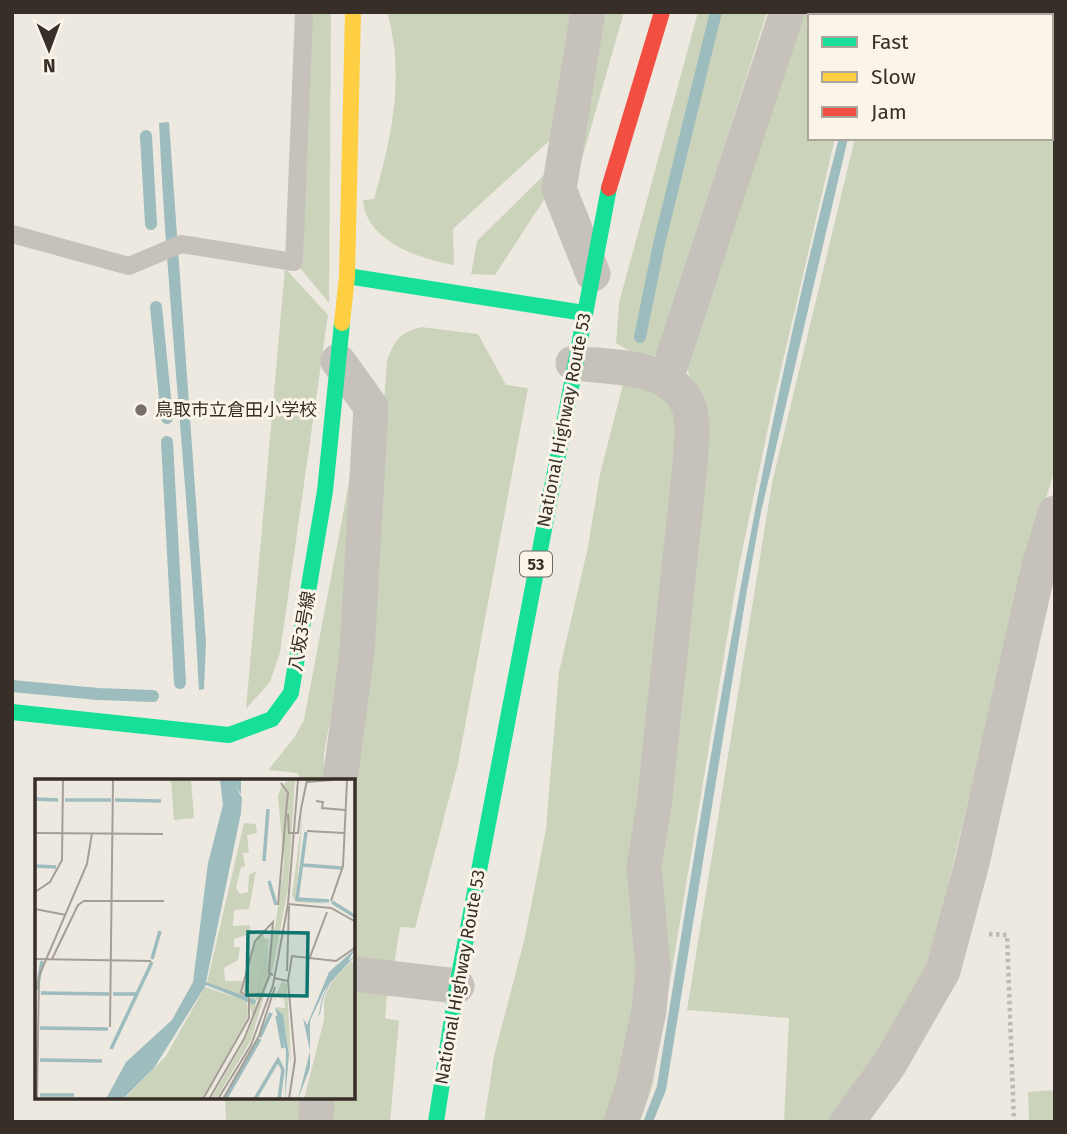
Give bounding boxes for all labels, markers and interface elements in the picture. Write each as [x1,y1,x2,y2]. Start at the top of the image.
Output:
north arrow [14,14,84,84]
legend [808,14,1053,140]
text: Fast [871,29,909,55]
text: N [43,54,56,77]
text: Slow [871,64,916,90]
text: Jam [871,99,907,125]
street label: National Highway Route 53 [532,311,596,529]
place label: 鳥取市立倉田小学校 [155,399,317,421]
marker: 鳥取市立倉田小学校 [133,402,149,418]
road number: 53 [520,552,552,576]
street label: 八坂3号線 [284,589,320,673]
inset map [35,779,355,1099]
street label: National Highway Route 53 [430,868,490,1086]

